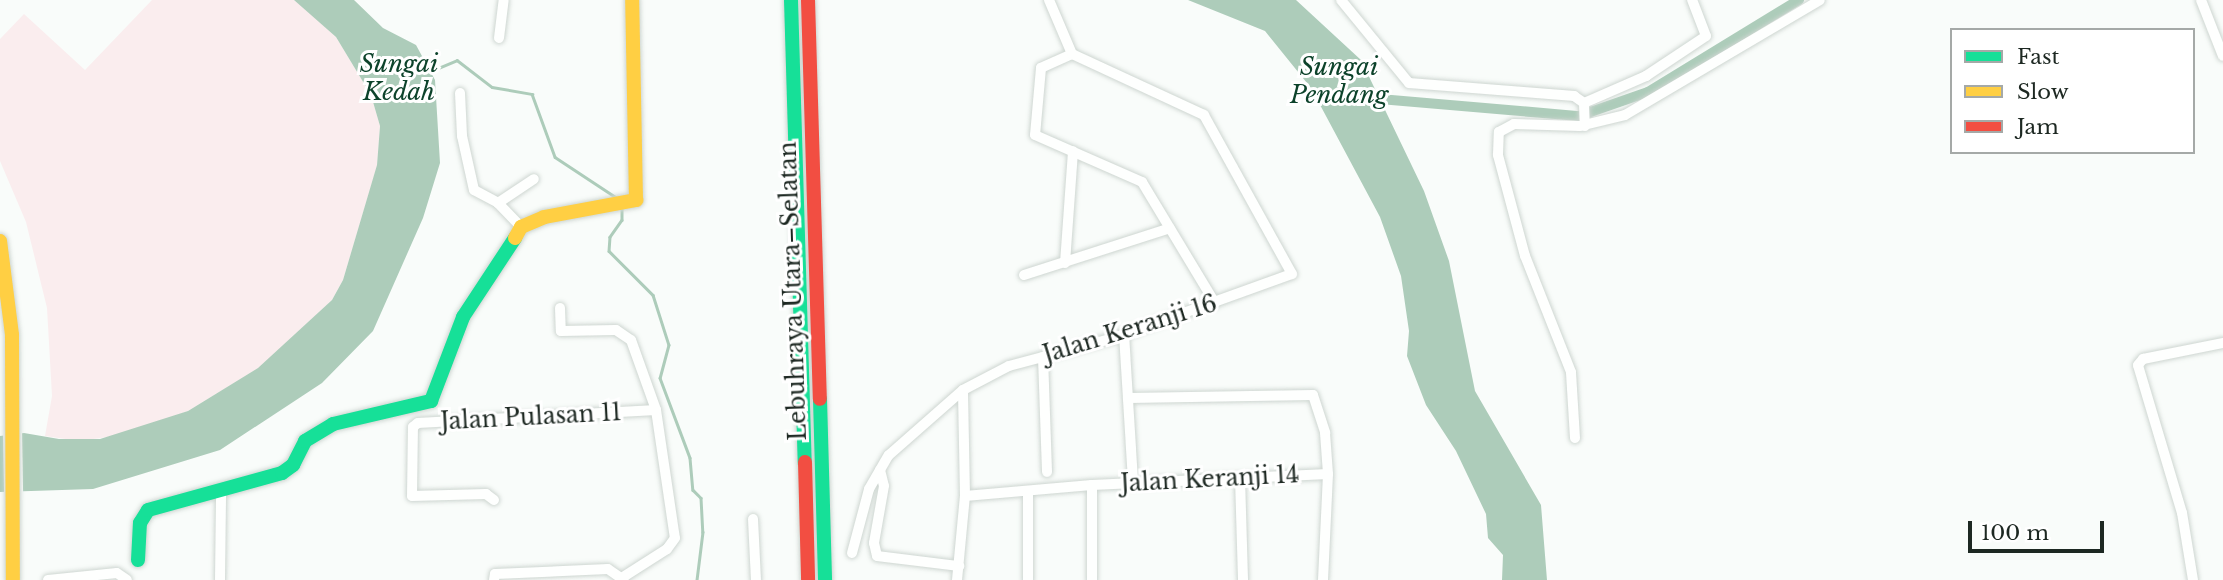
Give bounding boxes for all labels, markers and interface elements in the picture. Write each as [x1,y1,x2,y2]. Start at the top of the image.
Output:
legend [1950,28,2195,154]
text: Fast [2017,44,2059,70]
water label: Sungai Kedah [360,50,438,106]
water label: Sungai Pendang [1290,53,1388,109]
text: Slow [2017,79,2069,105]
text: Jam [2017,114,2059,140]
street label: Lebuhraya Utara–Selatan [774,141,812,441]
street label: Jalan Keranji 16 [1040,289,1220,369]
street label: Jalan Pulasan 11 [440,398,622,436]
street label: Jalan Keranji 14 [1120,461,1300,497]
scale bar [1971,506,2108,550]
text: 100 m [1981,520,2049,546]

